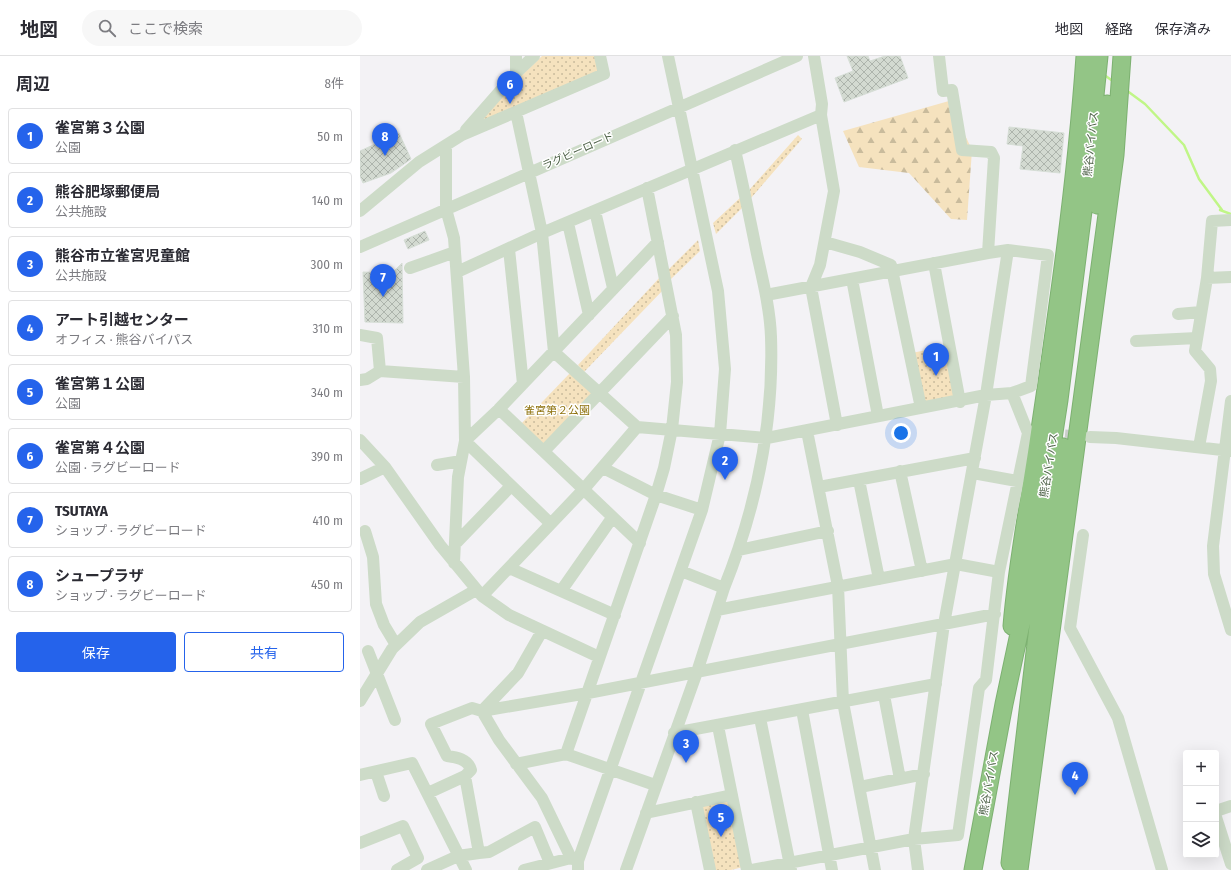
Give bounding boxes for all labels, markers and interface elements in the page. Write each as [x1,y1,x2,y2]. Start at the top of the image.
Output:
search box [82,10,362,46]
icon: search [96,17,118,39]
text: 地図 [20,18,58,41]
text: ここで検索 [128,20,203,38]
text: 地図 [1055,21,1083,38]
text: 経路 [1105,21,1133,38]
text: 保存済み [1155,21,1211,38]
pin: 6 [497,71,523,104]
text: 周辺 [16,74,50,95]
text: 8件 [324,76,344,91]
street label: 熊谷バイパス [1081,111,1101,177]
text: 雀宮第３公園 [55,119,145,137]
pin: 8 [372,123,398,156]
text: 1 [27,129,33,144]
text: 50 m [317,129,343,144]
street label: ラグビーロード [540,129,616,173]
text: 公園 [55,140,81,155]
text: 熊谷肥塚郵便局 [55,183,160,201]
text: 2 [27,193,33,208]
text: 140 m [312,193,343,208]
text: 公共施設 [55,204,107,219]
text: 熊谷市立雀宮児童館 [55,247,190,265]
text: 3 [27,257,33,272]
text: 300 m [311,257,343,272]
pin: 7 [370,264,396,297]
text: 公共施設 [55,268,107,283]
text: アート引越センター [55,311,189,329]
text: 4 [27,321,33,336]
text: 310 m [313,321,343,336]
text: オフィス · 熊谷バイパス [55,332,193,347]
pin: 1 [923,343,949,376]
text: 雀宮第１公園 [55,375,145,393]
text: 5 [27,385,33,400]
text: 340 m [311,385,343,400]
text: 公園 [55,396,81,411]
park label: 雀宮第２公園 [524,404,590,417]
your location [891,423,911,443]
street label: 熊谷バイパス [1037,431,1061,499]
text: 雀宮第４公園 [55,439,145,457]
pin: 2 [712,447,738,480]
text: 6 [27,449,33,464]
text: 390 m [311,449,343,464]
text: 公園 · ラグビーロード [55,460,181,475]
text: TSUTAYA [55,502,108,520]
text: 7 [27,513,33,528]
text: 410 m [313,513,343,528]
text: ショップ · ラグビーロード [55,523,207,538]
text: シュープラザ [55,567,144,585]
text: 8 [27,577,33,592]
text: 450 m [311,577,343,592]
text: ショップ · ラグビーロード [55,588,207,603]
button: 保存 [16,632,176,672]
button: 共有 [184,632,344,672]
pin: 3 [673,730,699,763]
street label: 熊谷バイパス [977,749,1001,817]
map controls [1183,750,1219,858]
button: + [1183,750,1219,786]
pin: 4 [1062,762,1088,795]
button: − [1183,786,1219,822]
pin: 5 [708,804,734,837]
button: layers [1183,822,1219,858]

